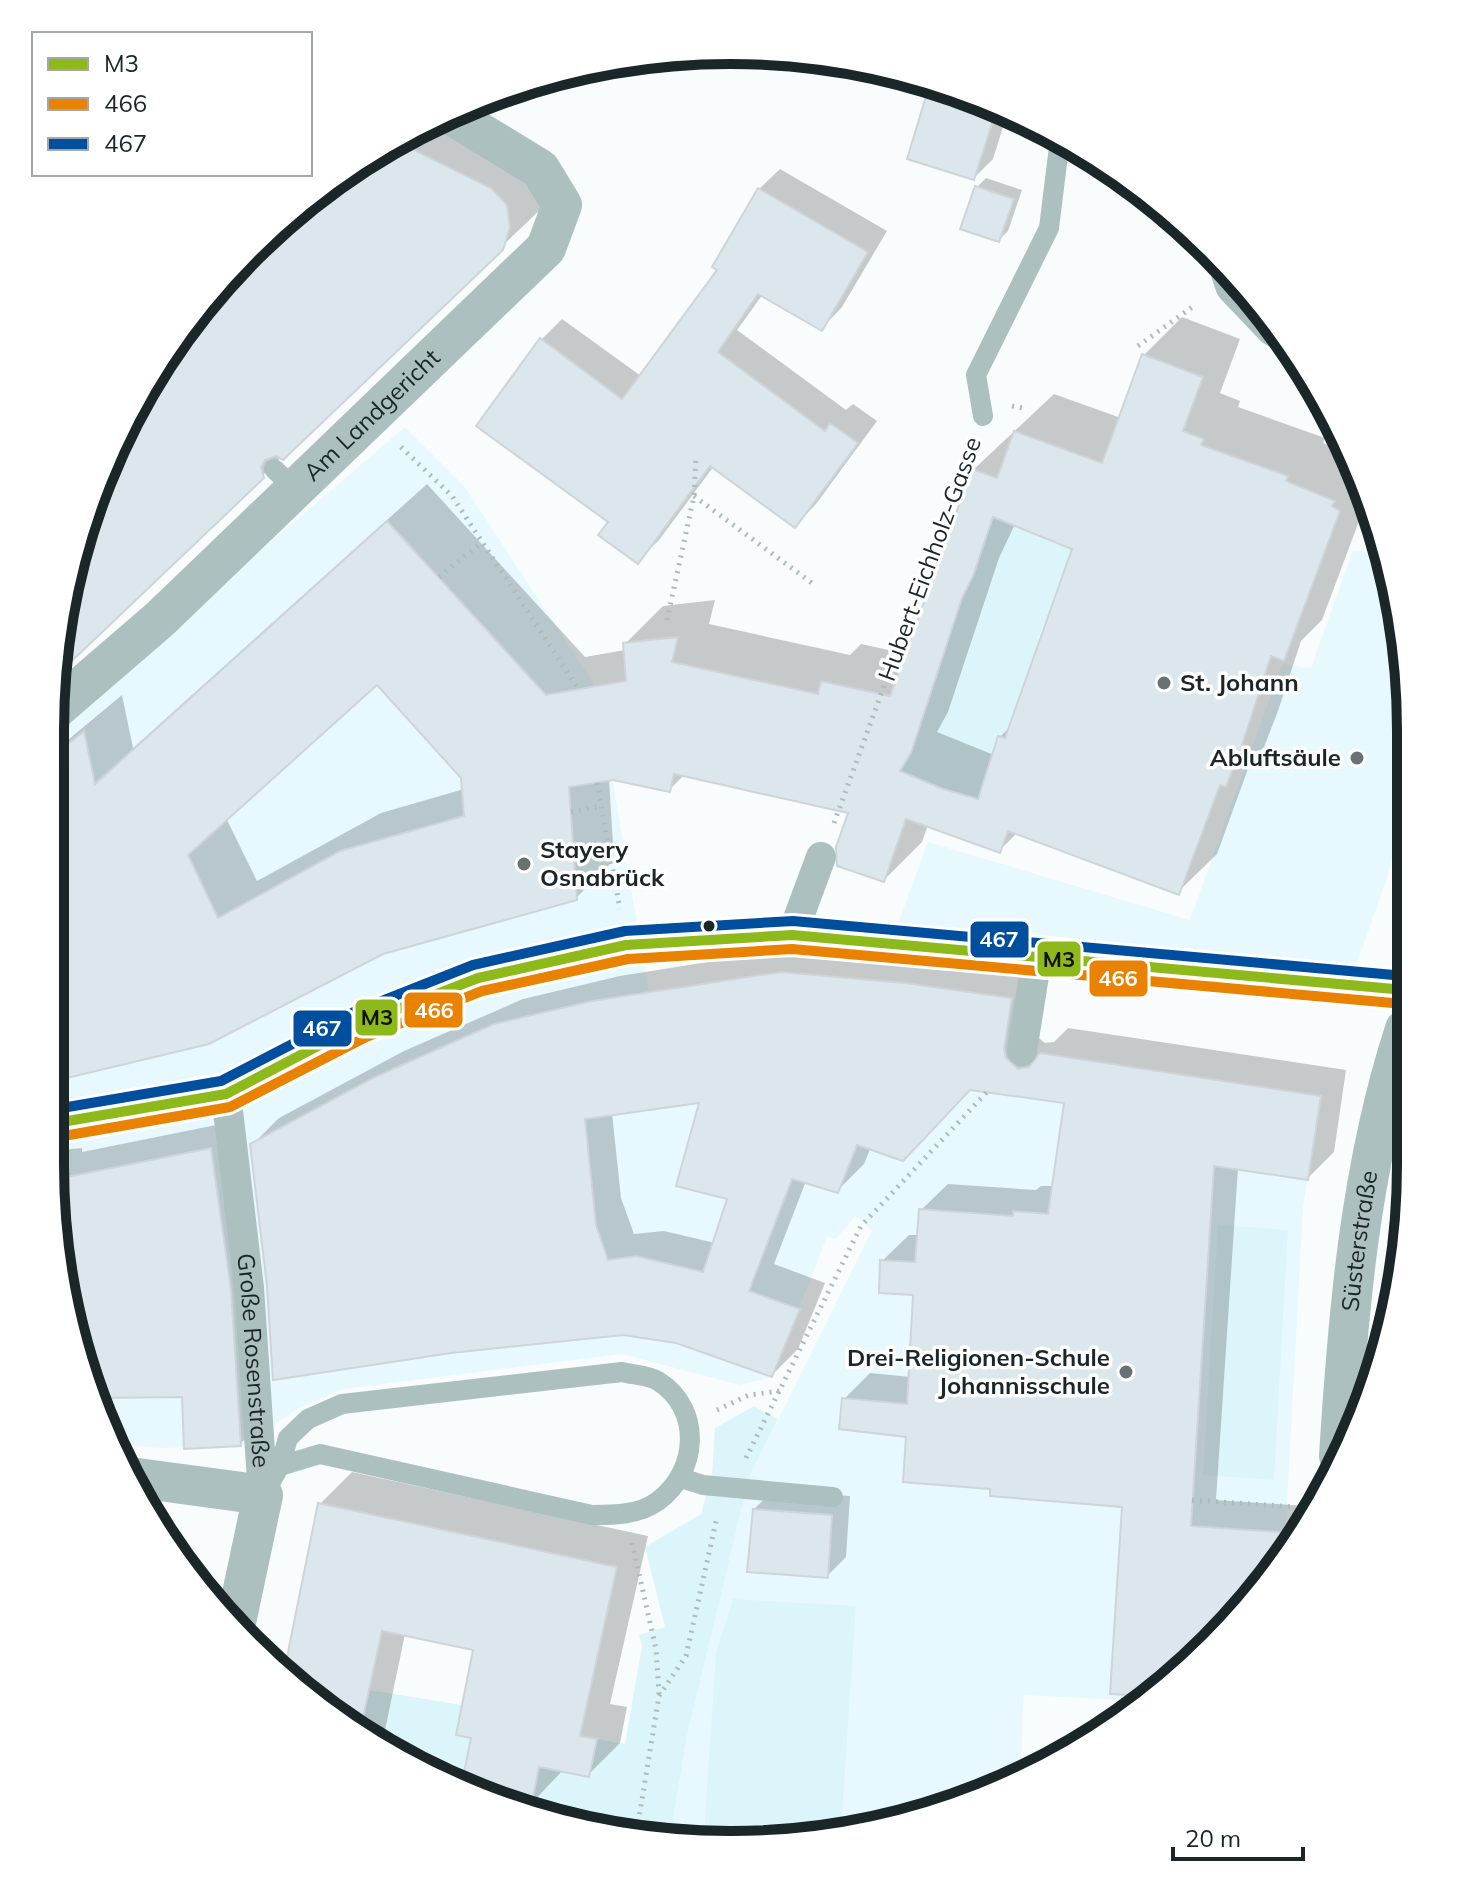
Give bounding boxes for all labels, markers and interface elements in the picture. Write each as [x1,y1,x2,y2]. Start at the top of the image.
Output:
legend [32,32,312,176]
text: M3 [104,48,139,78]
text: 466 [104,88,147,118]
text: 467 [104,128,147,158]
street label: Am Landgericht [297,342,446,487]
street label: Hubert-Eichholz-Gasse [871,433,987,685]
place label: St. Johann [1180,667,1299,697]
marker: St. Johann [1155,674,1173,692]
place label: Abluftsäule [1210,742,1341,772]
marker: Abluftsäule [1348,749,1366,767]
place label: Stayery Osnabrück [540,834,665,892]
marker: Stayery Osnabrück [515,855,533,873]
unlabelled marker [701,918,717,934]
line badge: 467 [969,920,1030,959]
text: 467 [979,925,1019,953]
line badge: M3 [1036,940,1082,978]
text: M3 [1043,945,1075,973]
line badge: 466 [1088,959,1149,998]
text: 466 [1098,964,1138,992]
line badge: 466 [403,991,464,1029]
text: 466 [414,996,454,1024]
line badge: M3 [354,998,399,1037]
text: M3 [361,1003,393,1031]
line badge: 467 [292,1009,353,1048]
text: 467 [302,1014,342,1042]
street label: Süsterstraße [1334,1168,1383,1313]
street label: Große Rosenstraße [231,1252,277,1469]
place label: Drei-Religionen-Schule Johannisschule [847,1342,1110,1400]
marker: Drei-Religionen-Schule Johannisschule [1117,1363,1135,1381]
scale bar [1173,1811,1303,1861]
text: 20 m [1185,1823,1241,1853]

